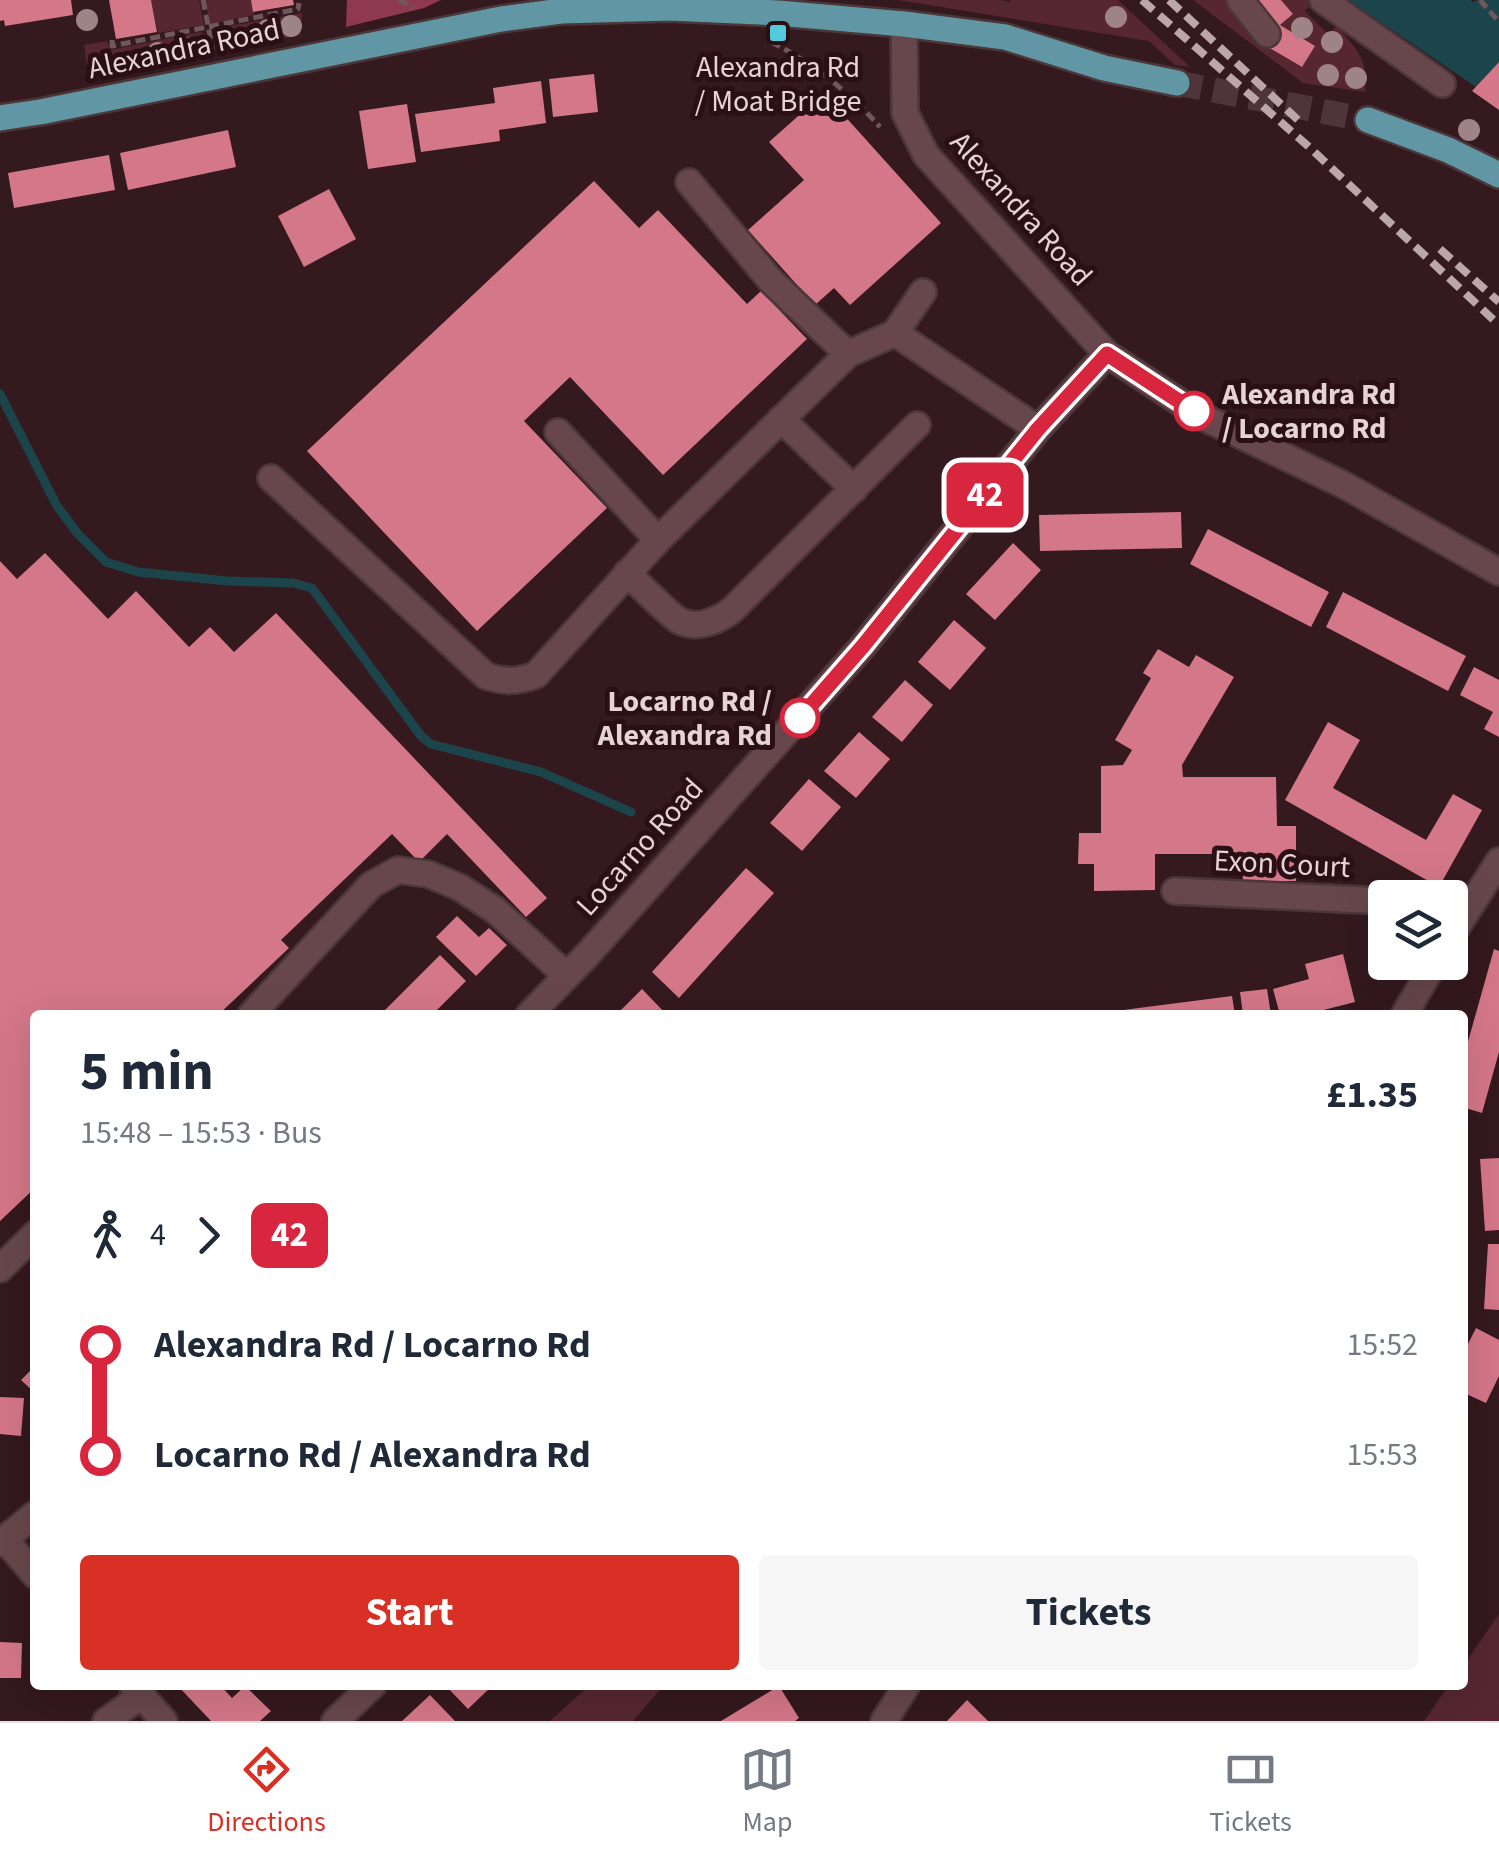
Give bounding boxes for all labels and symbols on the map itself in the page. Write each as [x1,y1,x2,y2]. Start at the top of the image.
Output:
street label: Alexandra Road [84,8,284,90]
marker: Alexandra Rd / Moat Bridge [767,22,789,44]
place label: Alexandra Rd / Moat Bridge [695,46,861,123]
street label: Alexandra Road [940,122,1102,296]
place label: Alexandra Rd / Locarno Rd [1221,373,1396,450]
marker: Alexandra Rd / Locarno Rd [1175,392,1213,430]
line badge: 42 [940,462,1030,528]
place label: Locarno Rd / Alexandra Rd [597,680,772,757]
marker: Locarno Rd / Alexandra Rd [781,699,819,737]
street label: Locarno Road [566,769,714,925]
street label: Exon Court [1213,839,1351,889]

